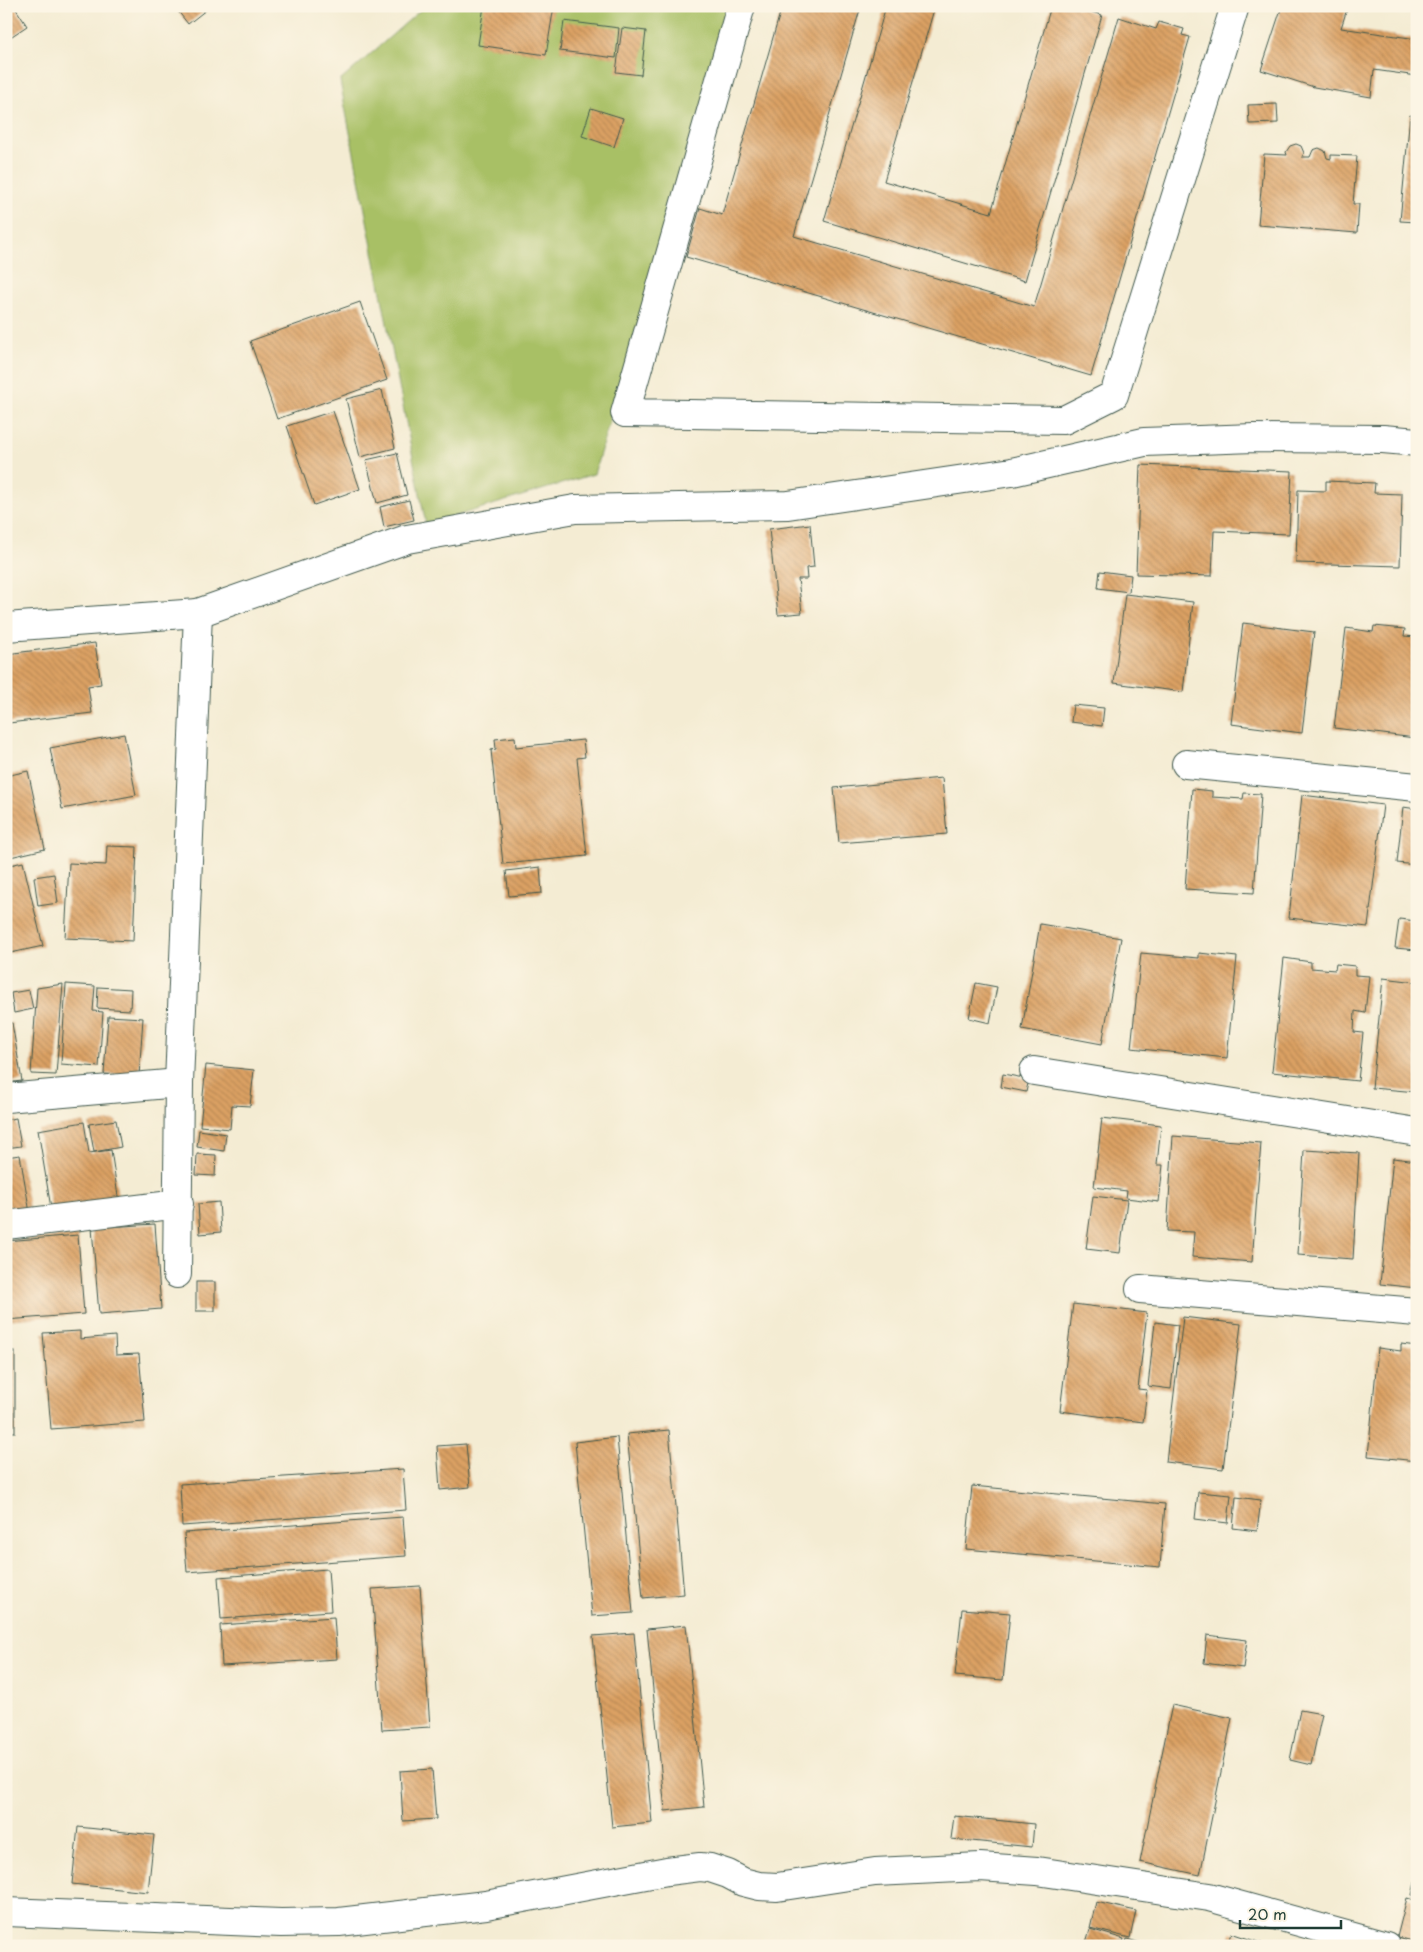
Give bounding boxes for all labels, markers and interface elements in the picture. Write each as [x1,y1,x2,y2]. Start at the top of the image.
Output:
scale bar [1240,1897,1342,1929]
text: 20 m [1248,1902,1287,1925]

